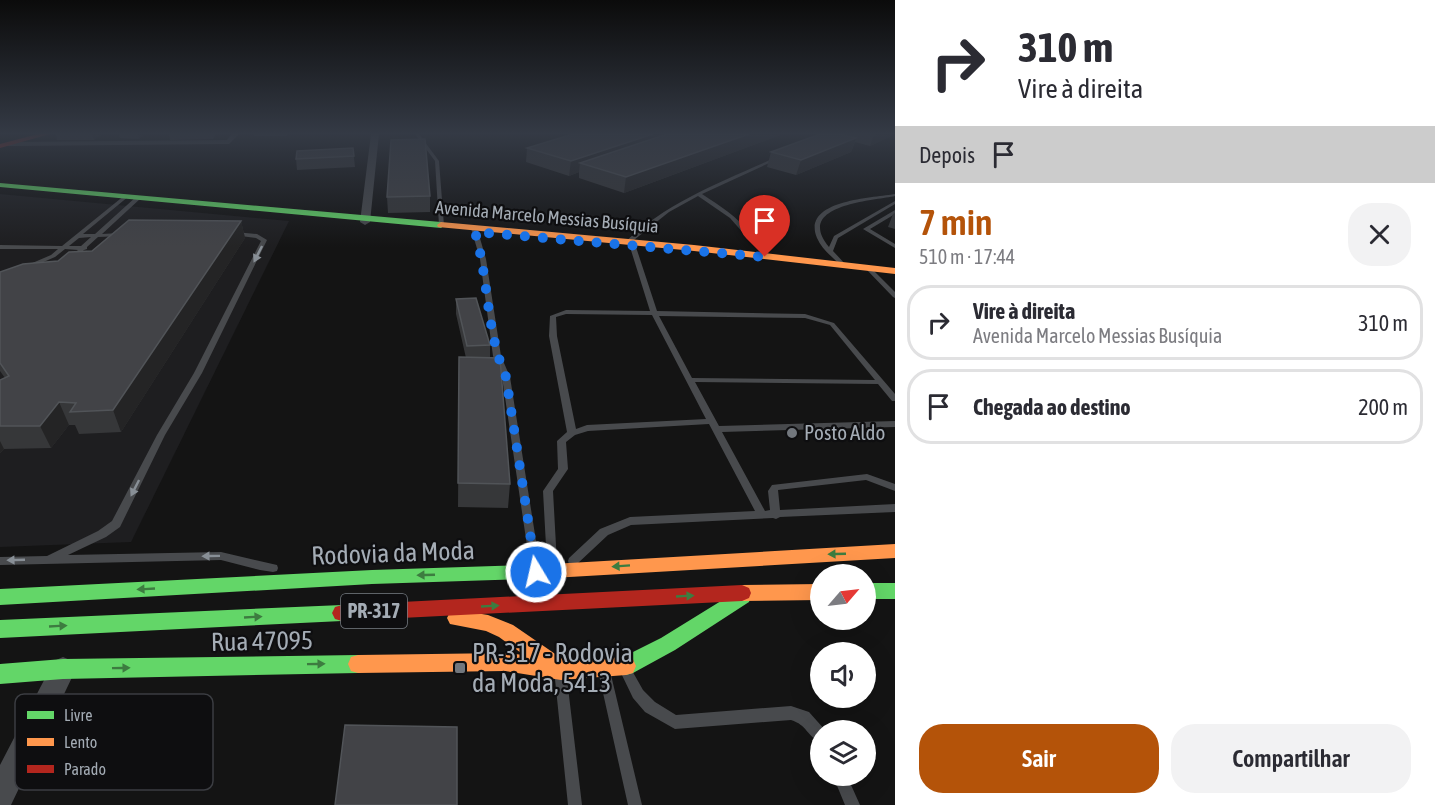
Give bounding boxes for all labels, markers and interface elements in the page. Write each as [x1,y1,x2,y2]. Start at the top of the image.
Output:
text: 310 m [1018,23,1113,71]
icon: right [919,24,997,102]
text: Vire à direita [1018,73,1143,104]
icon: arrive [987,138,1020,171]
text: Depois [919,142,975,168]
pin [739,195,790,257]
street label: Avenida Marcelo Messias Busíquia [434,196,660,237]
text: 7 min [919,201,993,243]
button: close [1348,203,1411,266]
icon: arrive [748,204,781,237]
one-way arrow [253,245,262,262]
text: 510 m · 17:44 [919,245,1015,268]
text: Vire à direita [973,298,1075,324]
icon: right [922,306,955,339]
text: 310 m [1358,310,1408,336]
text: Avenida Marcelo Messias Busíquia [973,324,1222,347]
icon: arrive [922,390,955,423]
text: Chegada ao destino [973,394,1131,420]
text: 200 m [1358,394,1408,420]
place label: Posto Aldo [804,420,885,444]
marker: Posto Aldo [785,426,799,440]
one-way arrow [130,479,140,496]
street label: Rodovia da Moda [311,535,475,571]
position arrow [504,540,568,604]
one-way arrow [827,549,846,558]
one-way arrow [201,551,220,561]
one-way arrow [6,556,25,565]
one-way arrow [611,562,630,571]
north arrow [810,564,876,630]
map controls [810,564,876,786]
one-way arrow [417,570,436,579]
one-way arrow [137,584,156,594]
one-way arrow [675,591,694,600]
road number: PR-317 [341,594,407,628]
one-way arrow [480,601,499,610]
one-way arrow [244,612,263,621]
one-way arrow [49,622,68,631]
street label: Rua 47095 [211,625,313,657]
place label: PR-317 - Rodovia da Moda, 5413 [472,638,633,698]
button: sound [810,642,876,708]
one-way arrow [307,660,326,669]
marker: PR-317 - Rodovia da Moda, 5413 [453,661,467,675]
one-way arrow [112,663,131,673]
legend [15,694,213,790]
text: Livre [64,706,92,724]
button: layers [810,720,876,786]
button: Sair [919,724,1159,793]
button: Compartilhar [1171,724,1411,793]
text: Lento [64,733,97,751]
text: Parado [64,760,106,778]

